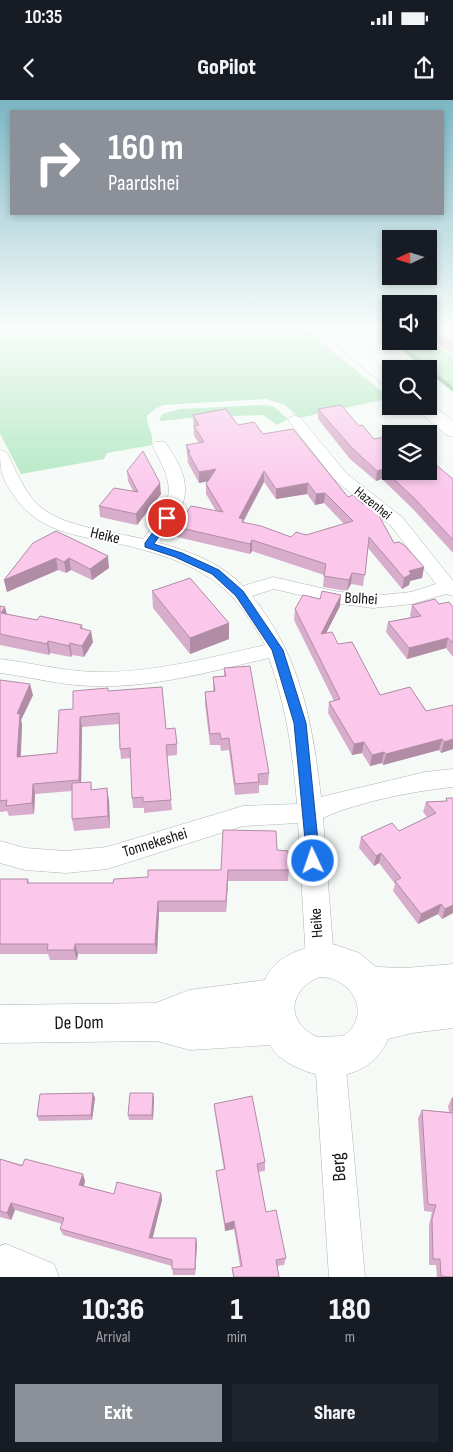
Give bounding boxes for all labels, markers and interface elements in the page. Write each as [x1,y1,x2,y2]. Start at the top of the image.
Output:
text: 10:35 [25,6,62,29]
icon: back [15,54,43,82]
text: GoPilot [197,54,256,81]
icon: share [410,54,438,82]
text: 160 m [108,127,184,170]
icon: right [25,130,90,195]
text: Paardshei [108,170,179,197]
north arrow [382,230,438,285]
map controls [382,230,437,480]
button: sound [382,295,437,350]
button: search [382,360,437,415]
button: layers [382,425,437,480]
street label: Hazenhei [351,483,395,523]
pin [146,497,188,539]
icon: arrive [153,504,181,532]
street label: Heike [88,523,122,549]
street label: Bolhei [344,589,378,609]
street label: Tonnekeshei [120,824,190,862]
position arrow [286,834,338,886]
street label: Heike [306,907,328,939]
street label: De Dom [54,1011,104,1035]
street label: Berg [327,1152,351,1182]
text: 10:36 [82,1292,144,1328]
text: 1 [231,1292,243,1328]
text: 180 [329,1292,371,1328]
text: Arrival [96,1328,131,1347]
text: min [227,1328,247,1347]
text: m [345,1328,355,1347]
button: Exit [15,1384,222,1442]
button: Share [232,1384,438,1442]

